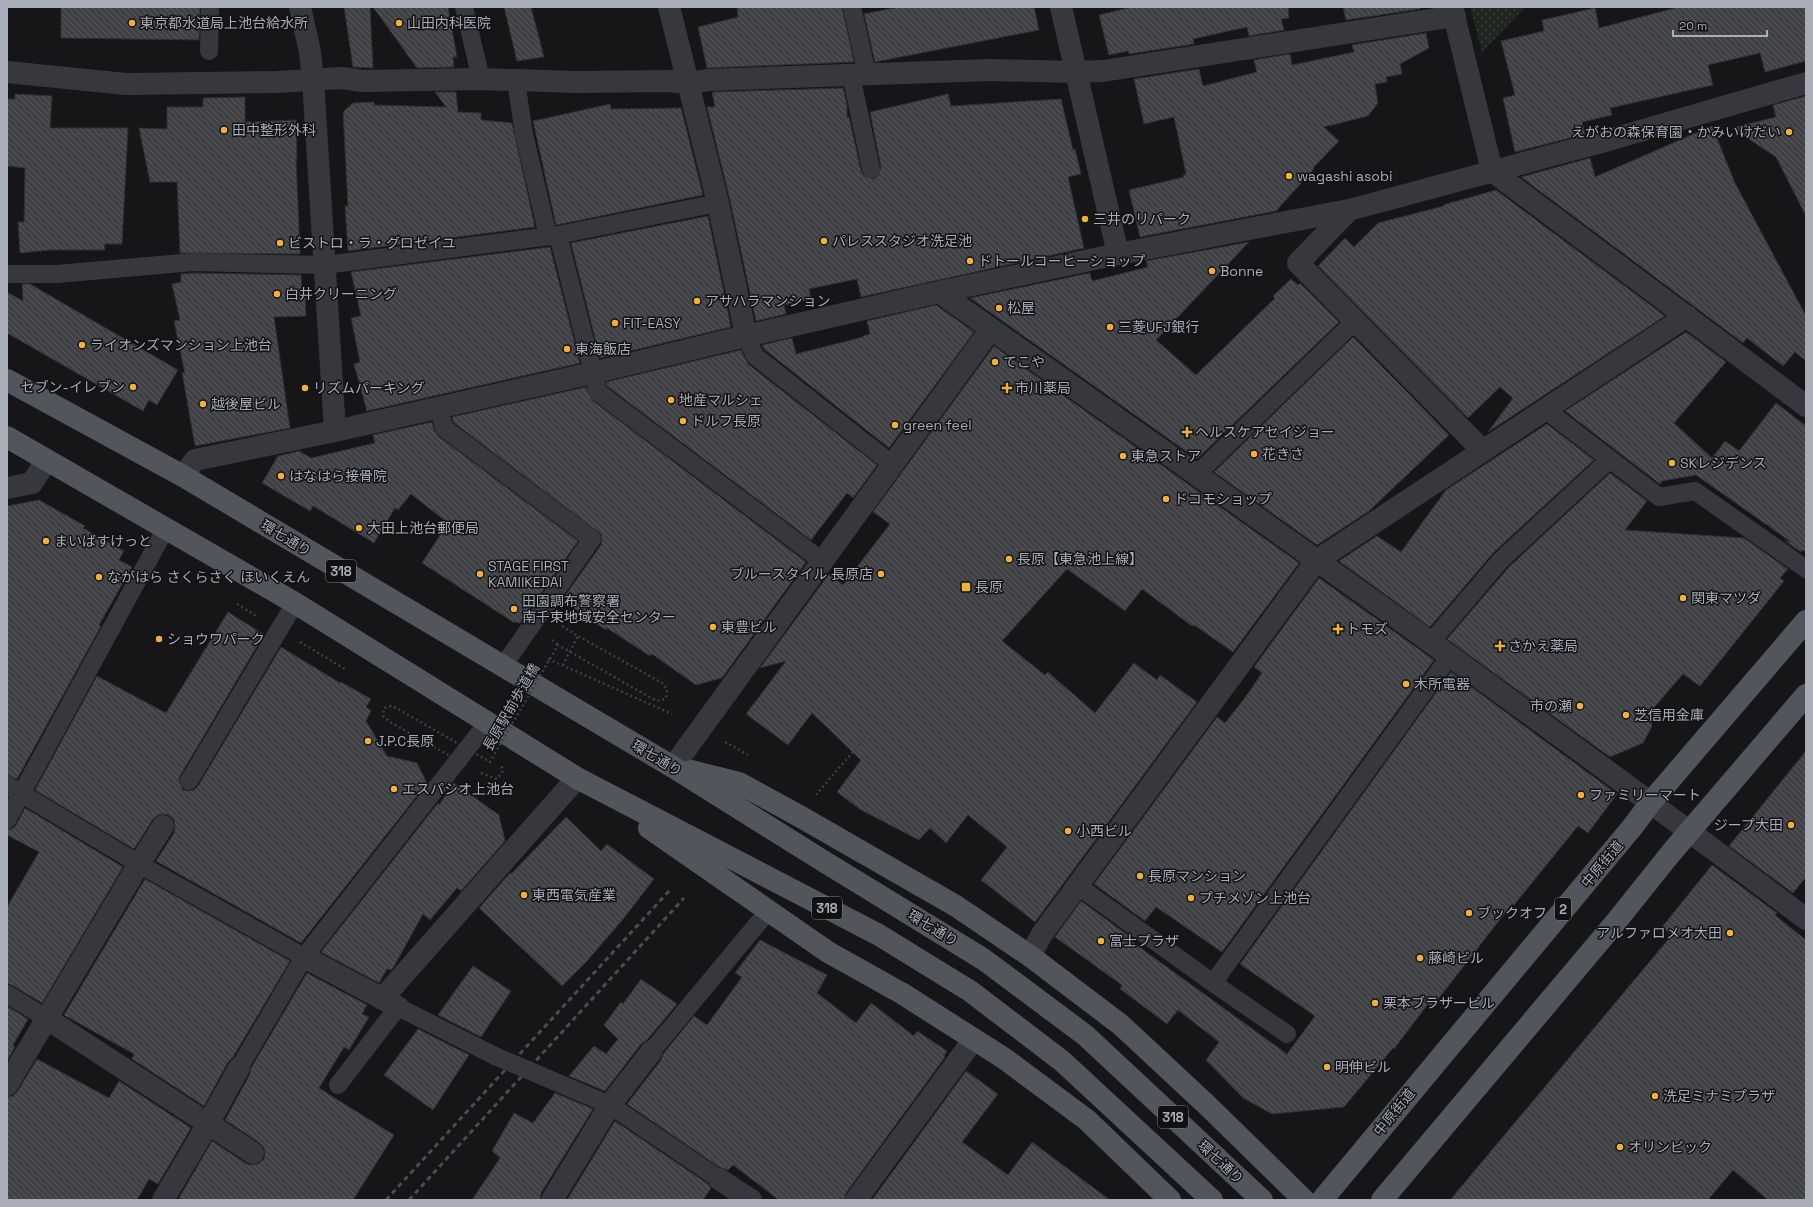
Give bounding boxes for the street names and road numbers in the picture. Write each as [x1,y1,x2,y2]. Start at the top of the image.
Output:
street label: 環七通り [257,516,315,560]
road number: 318 [326,560,356,582]
street label: 長原駅前歩道橋 [479,660,543,754]
street label: 環七通り [628,736,686,780]
street label: 中原街道 [1577,837,1627,891]
road number: 318 [812,897,842,919]
road number: 2 [1555,898,1571,920]
street label: 環七通り [904,906,962,950]
street label: 中原街道 [1369,1085,1419,1139]
road number: 318 [1158,1106,1188,1128]
street label: 環七通り [1194,1136,1248,1188]

